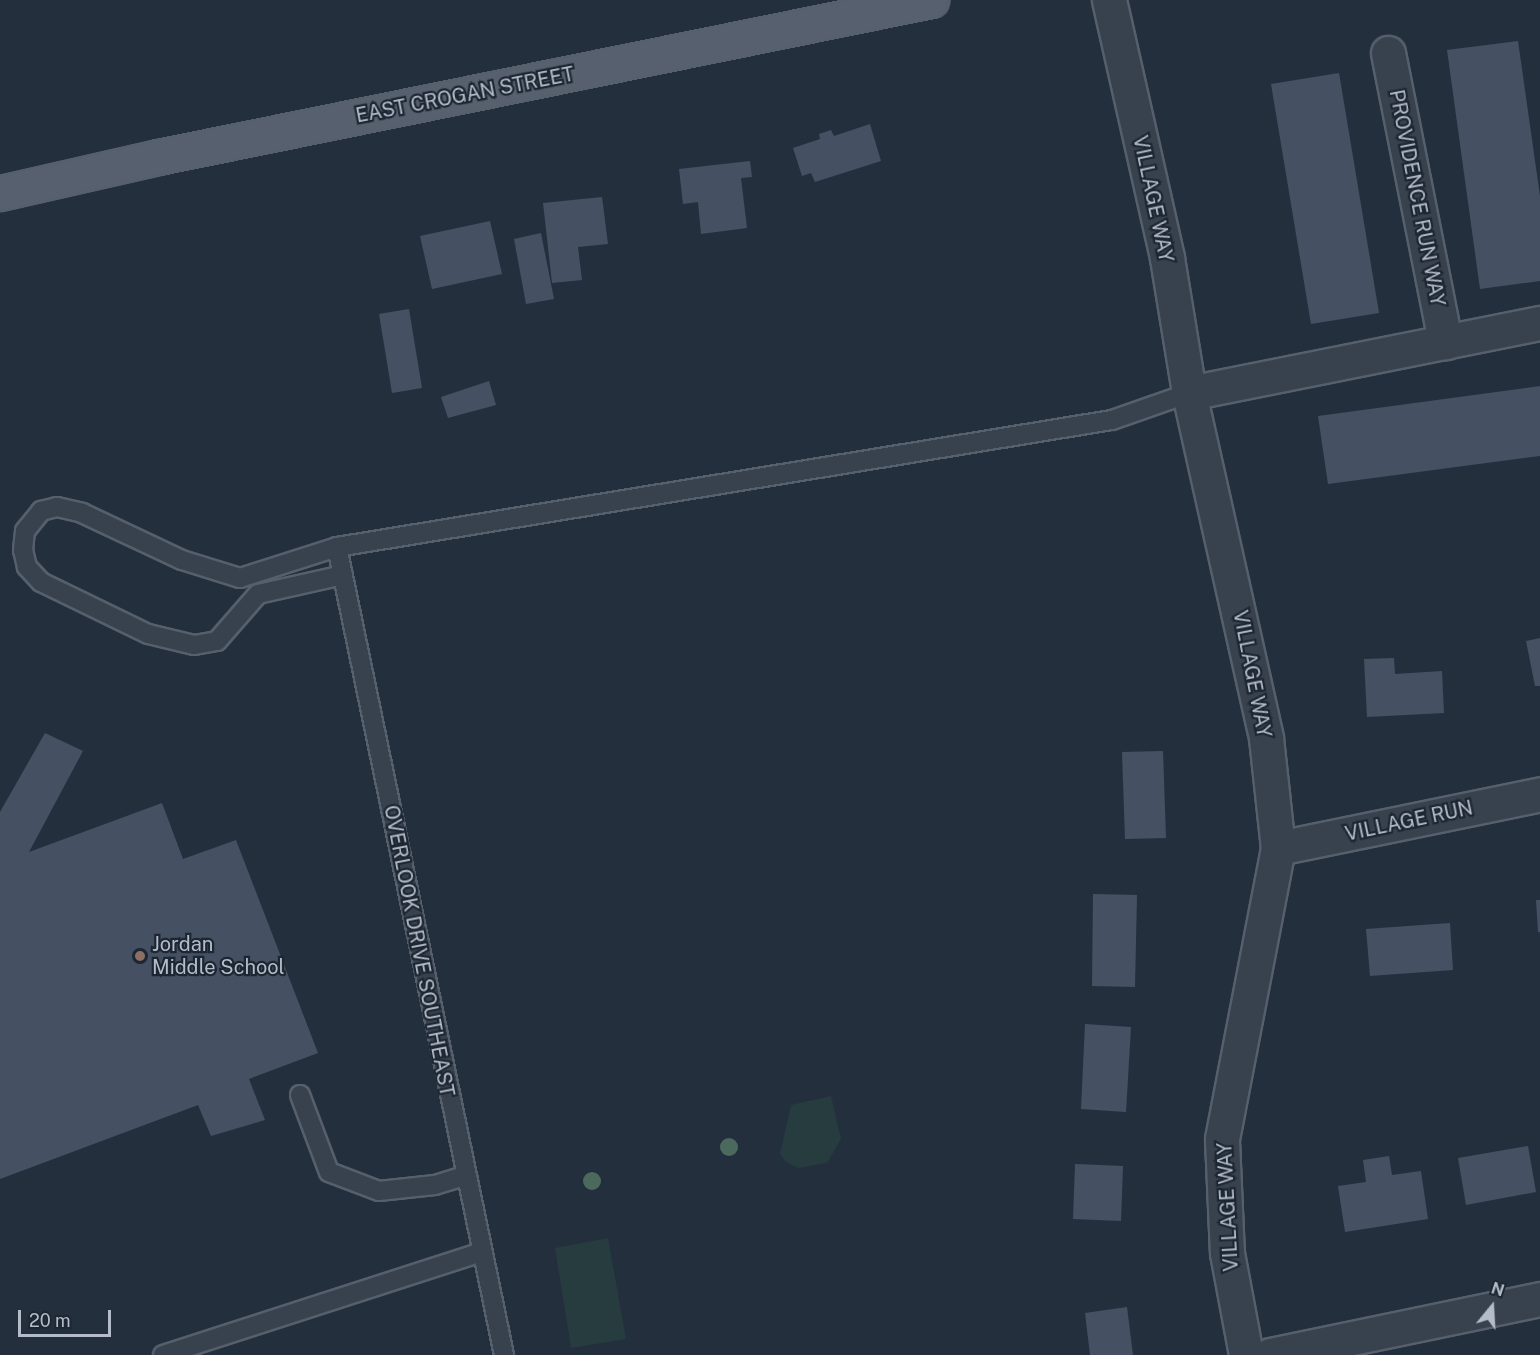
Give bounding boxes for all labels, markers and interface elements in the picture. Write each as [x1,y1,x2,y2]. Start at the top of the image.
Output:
street label: EAST CROGAN STREET [354,62,576,128]
street label: PROVIDENCE RUN WAY [1384,87,1450,309]
street label: VILLAGE WAY [1128,133,1178,265]
street label: VILLAGE WAY [1228,608,1276,740]
street label: VILLAGE RUN [1343,796,1475,846]
street label: OVERLOOK DRIVE SOUTHEAST [379,803,459,1099]
place label: Jordan Middle School [152,933,285,980]
marker: Jordan Middle School [133,949,147,963]
street label: VILLAGE WAY [1213,1142,1243,1272]
north arrow [1462,1277,1522,1337]
text: N [1489,1278,1507,1300]
scale bar [21,1298,114,1336]
text: 20 m [29,1310,71,1331]

